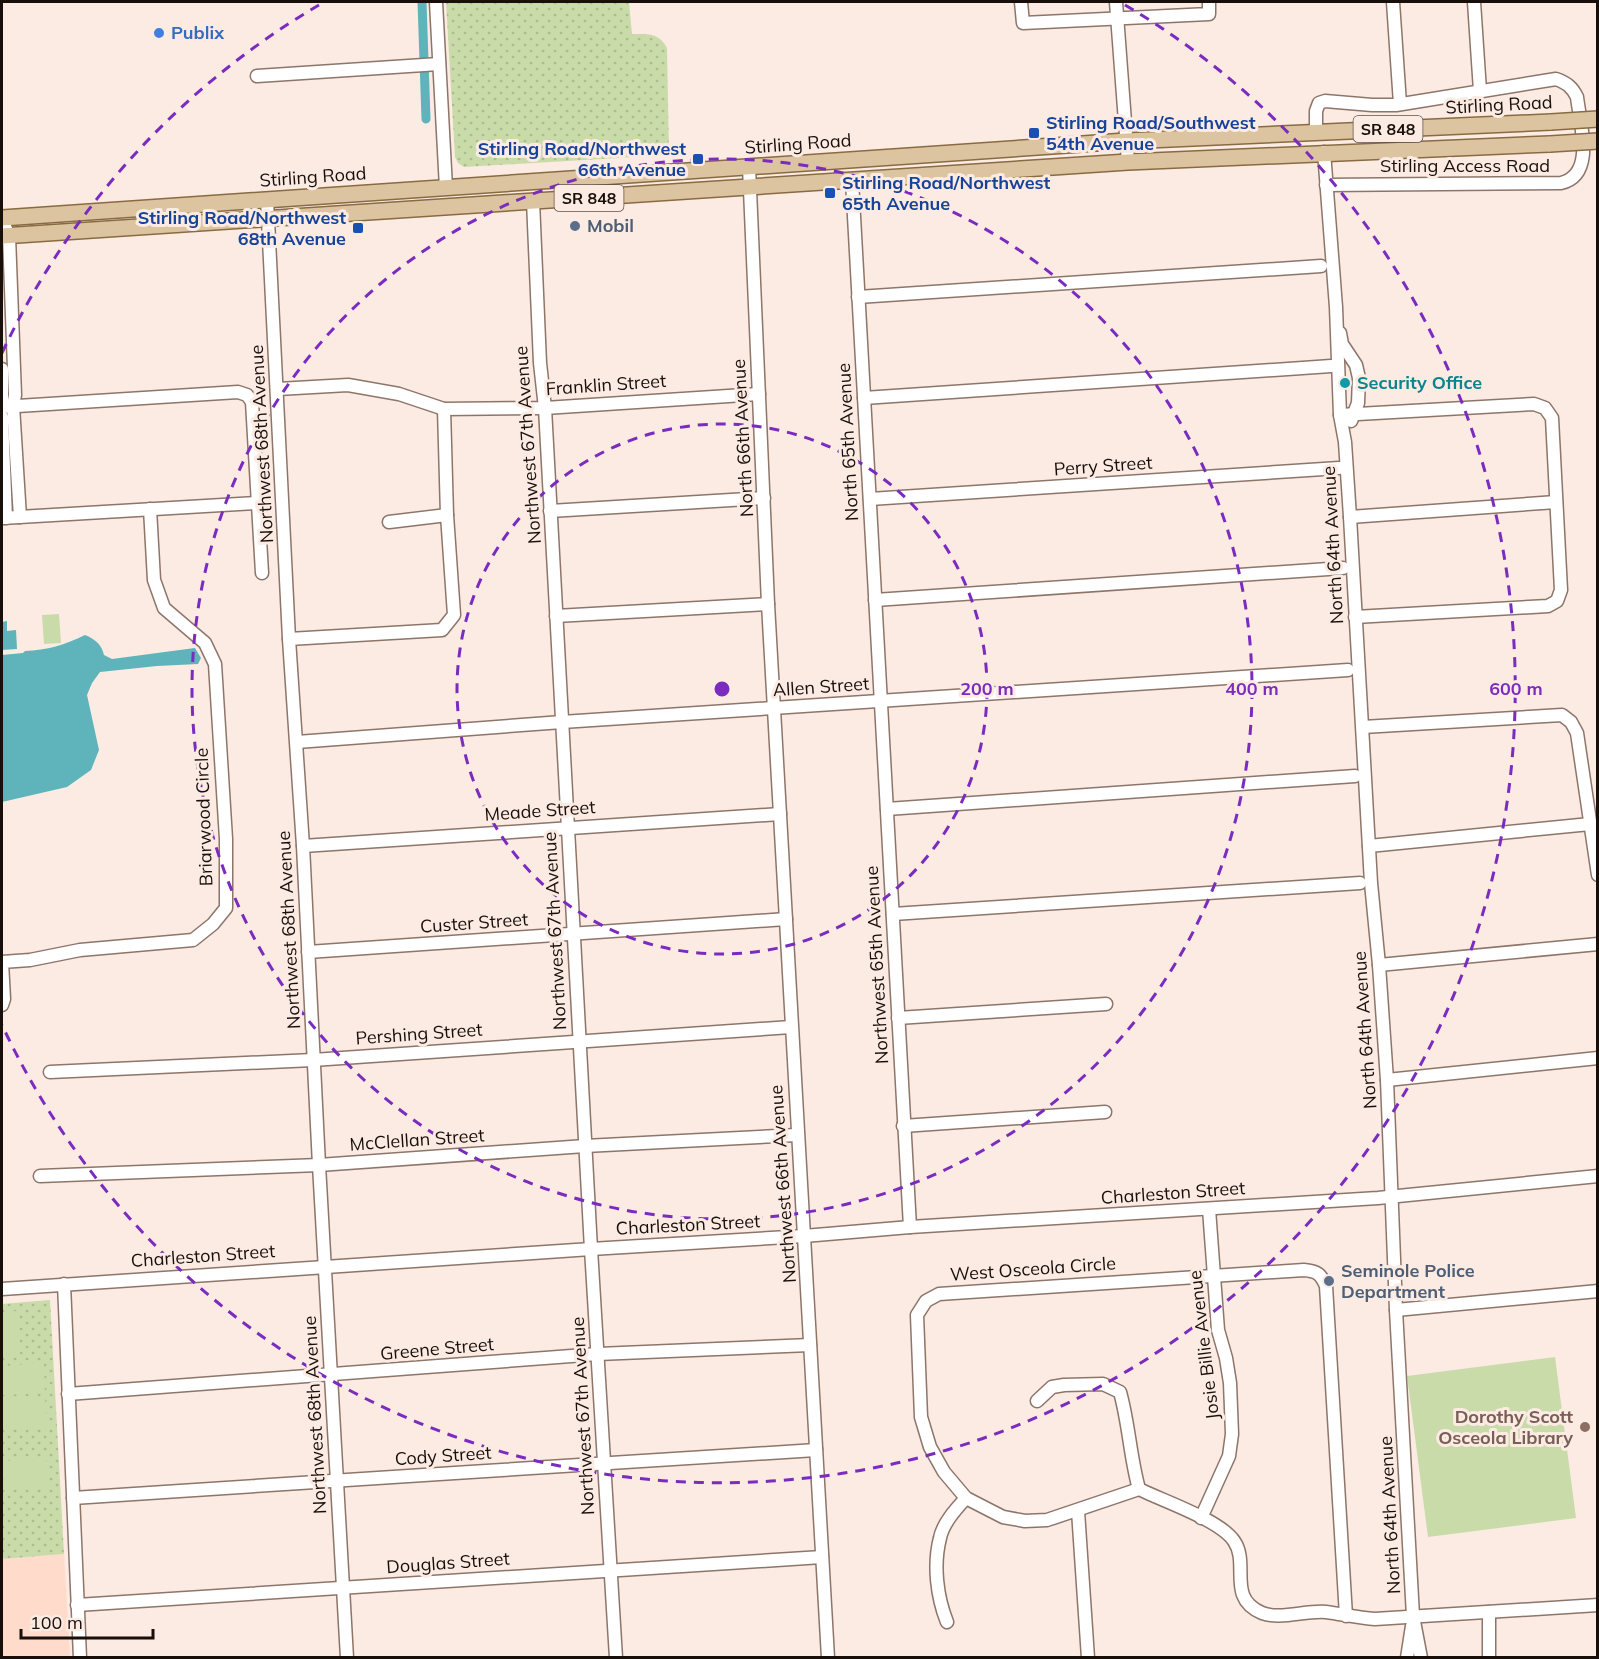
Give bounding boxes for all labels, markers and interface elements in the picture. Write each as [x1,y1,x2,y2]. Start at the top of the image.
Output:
place label: Publix [171,21,225,44]
marker: Publix [152,26,166,40]
street label: Stirling Road [1445,90,1553,119]
place label: Stirling Road/Southwest 54th Avenue [1046,111,1256,155]
road number: SR 848 [1354,116,1422,142]
marker: Stirling Road/Southwest 54th Avenue [1027,126,1041,140]
street label: Stirling Road [744,128,852,159]
place label: Stirling Road/Northwest 66th Avenue [478,137,686,181]
marker: Stirling Road/Northwest 66th Avenue [691,152,705,166]
street label: Stirling Access Road [1380,154,1550,177]
street label: Stirling Road [259,161,367,192]
place label: Stirling Road/Northwest 65th Avenue [842,171,1050,215]
road number: SR 848 [554,185,624,211]
marker: Stirling Road/Northwest 65th Avenue [823,186,837,200]
place label: Stirling Road/Northwest 68th Avenue [138,206,346,250]
place label: Mobil [587,214,634,237]
marker: Mobil [568,219,582,233]
marker: Stirling Road/Northwest 68th Avenue [351,221,365,235]
street label: Northwest 68th Avenue [245,344,278,544]
street label: Northwest 67th Avenue [509,345,546,545]
street label: North 66th Avenue [727,358,758,518]
street label: North 65th Avenue [832,362,863,522]
street label: Franklin Street [545,369,667,400]
place label: Security Office [1357,371,1482,394]
marker: Security Office [1338,376,1352,390]
street label: Perry Street [1053,451,1153,480]
street label: North 64th Avenue [1317,465,1348,625]
street label: Allen Street [772,672,870,701]
text: 200 m [960,677,1014,700]
text: 400 m [1225,677,1279,700]
text: 600 m [1489,677,1543,700]
centre of rings [712,679,732,699]
street label: Briarwood Circle [190,747,217,887]
street label: Meade Street [484,795,596,826]
street label: Northwest 68th Avenue [272,830,305,1030]
street label: Northwest 67th Avenue [538,831,571,1031]
street label: Northwest 65th Avenue [860,865,893,1065]
street label: Custer Street [419,907,529,938]
street label: North 64th Avenue [1348,950,1381,1110]
street label: Pershing Street [355,1018,483,1049]
street label: Northwest 66th Avenue [764,1084,801,1284]
street label: McClellan Street [349,1123,485,1156]
street label: Charleston Street [1100,1176,1246,1209]
street label: Charleston Street [615,1209,761,1240]
street label: Charleston Street [130,1239,276,1272]
street label: West Osceola Circle [949,1251,1117,1286]
place label: Seminole Police Department [1341,1259,1475,1303]
street label: Josie Billie Avenue [1183,1269,1224,1421]
marker: Seminole Police Department [1322,1274,1336,1288]
street label: Northwest 68th Avenue [298,1315,331,1515]
street label: Northwest 67th Avenue [566,1316,599,1516]
street label: Greene Street [379,1332,495,1365]
place label: Dorothy Scott Osceola Library [1438,1405,1573,1449]
marker: Dorothy Scott Osceola Library [1578,1420,1592,1434]
street label: North 64th Avenue [1374,1435,1405,1595]
street label: Cody Street [394,1441,492,1470]
street label: Douglas Street [386,1547,510,1578]
scale bar [21,1602,153,1640]
text: 100 m [30,1611,83,1634]

